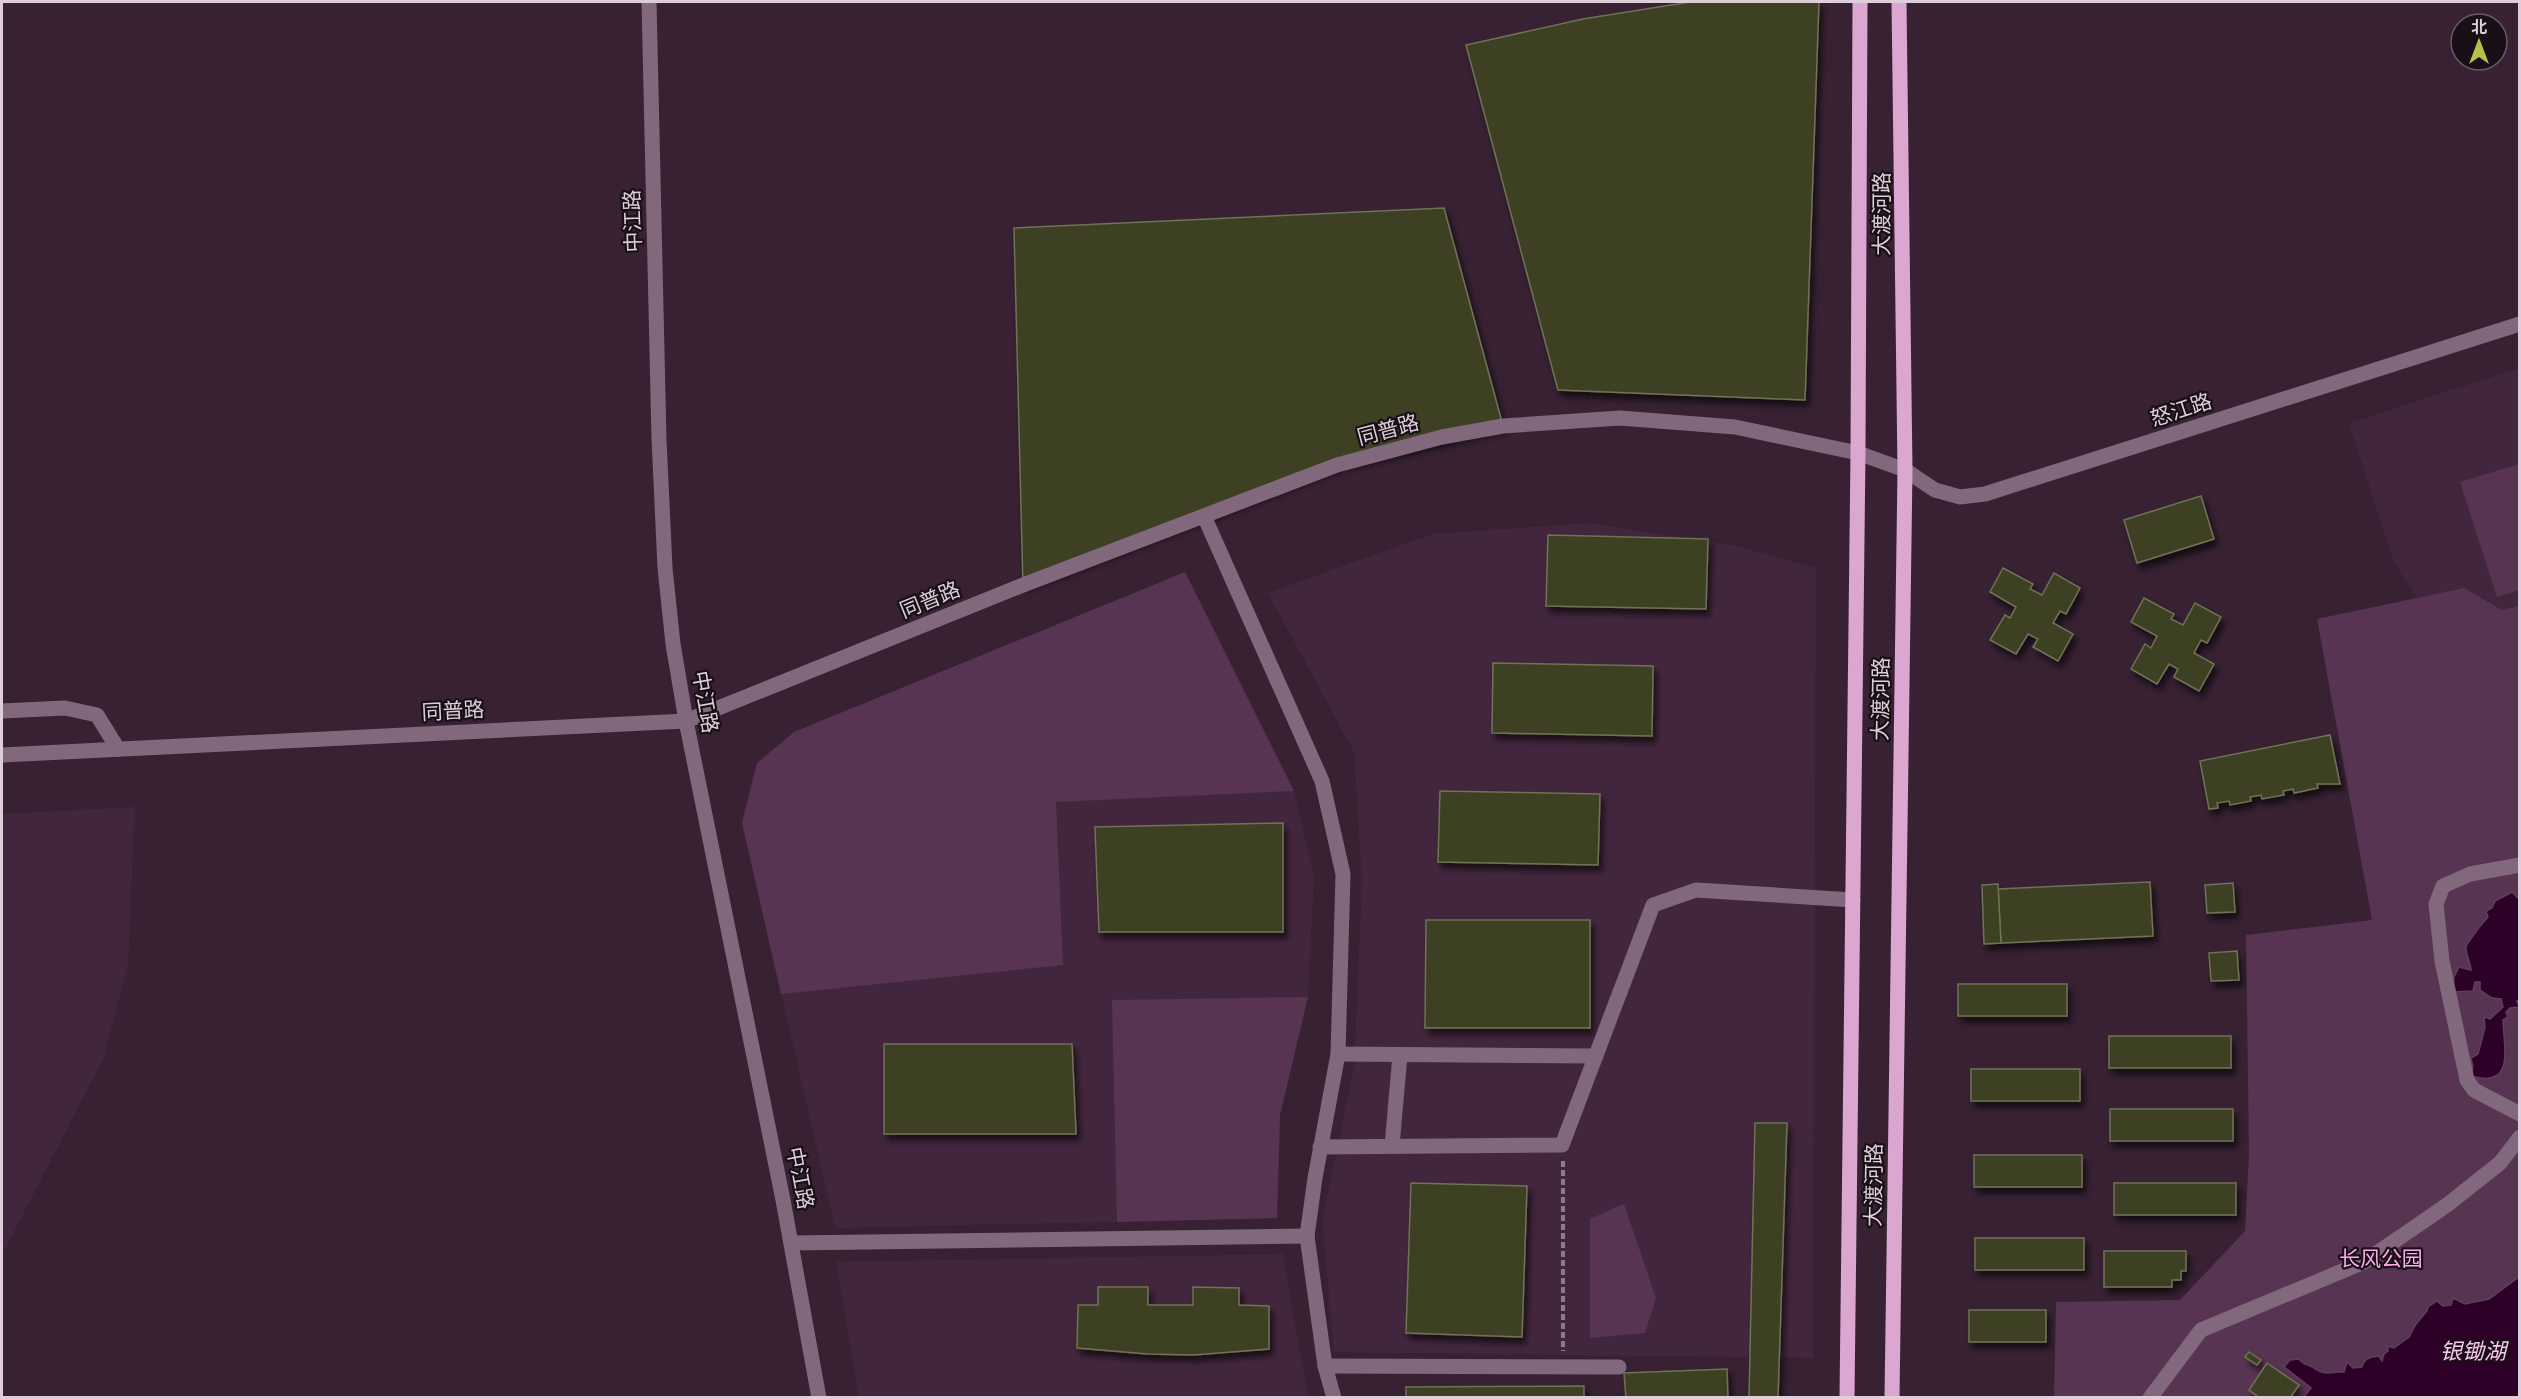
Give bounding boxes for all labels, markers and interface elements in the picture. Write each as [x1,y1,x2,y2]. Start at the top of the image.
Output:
north arrow [2449,12,2509,72]
text: 北 [2471,16,2487,38]
street label: 大渡河路 [1867,172,1895,256]
street label: 中江路 [617,189,647,253]
street label: 怒江路 [2146,386,2215,432]
street label: 同普路 [1354,407,1422,451]
street label: 同普路 [895,574,964,624]
street label: 大渡河路 [1865,657,1895,741]
street label: 中江路 [687,668,725,735]
street label: 同普路 [421,694,485,726]
street label: 大渡河路 [1858,1143,1888,1227]
street label: 中江路 [781,1144,821,1211]
park label: 长风公园 [2339,1244,2423,1272]
water label: 银锄湖 [2440,1335,2509,1365]

